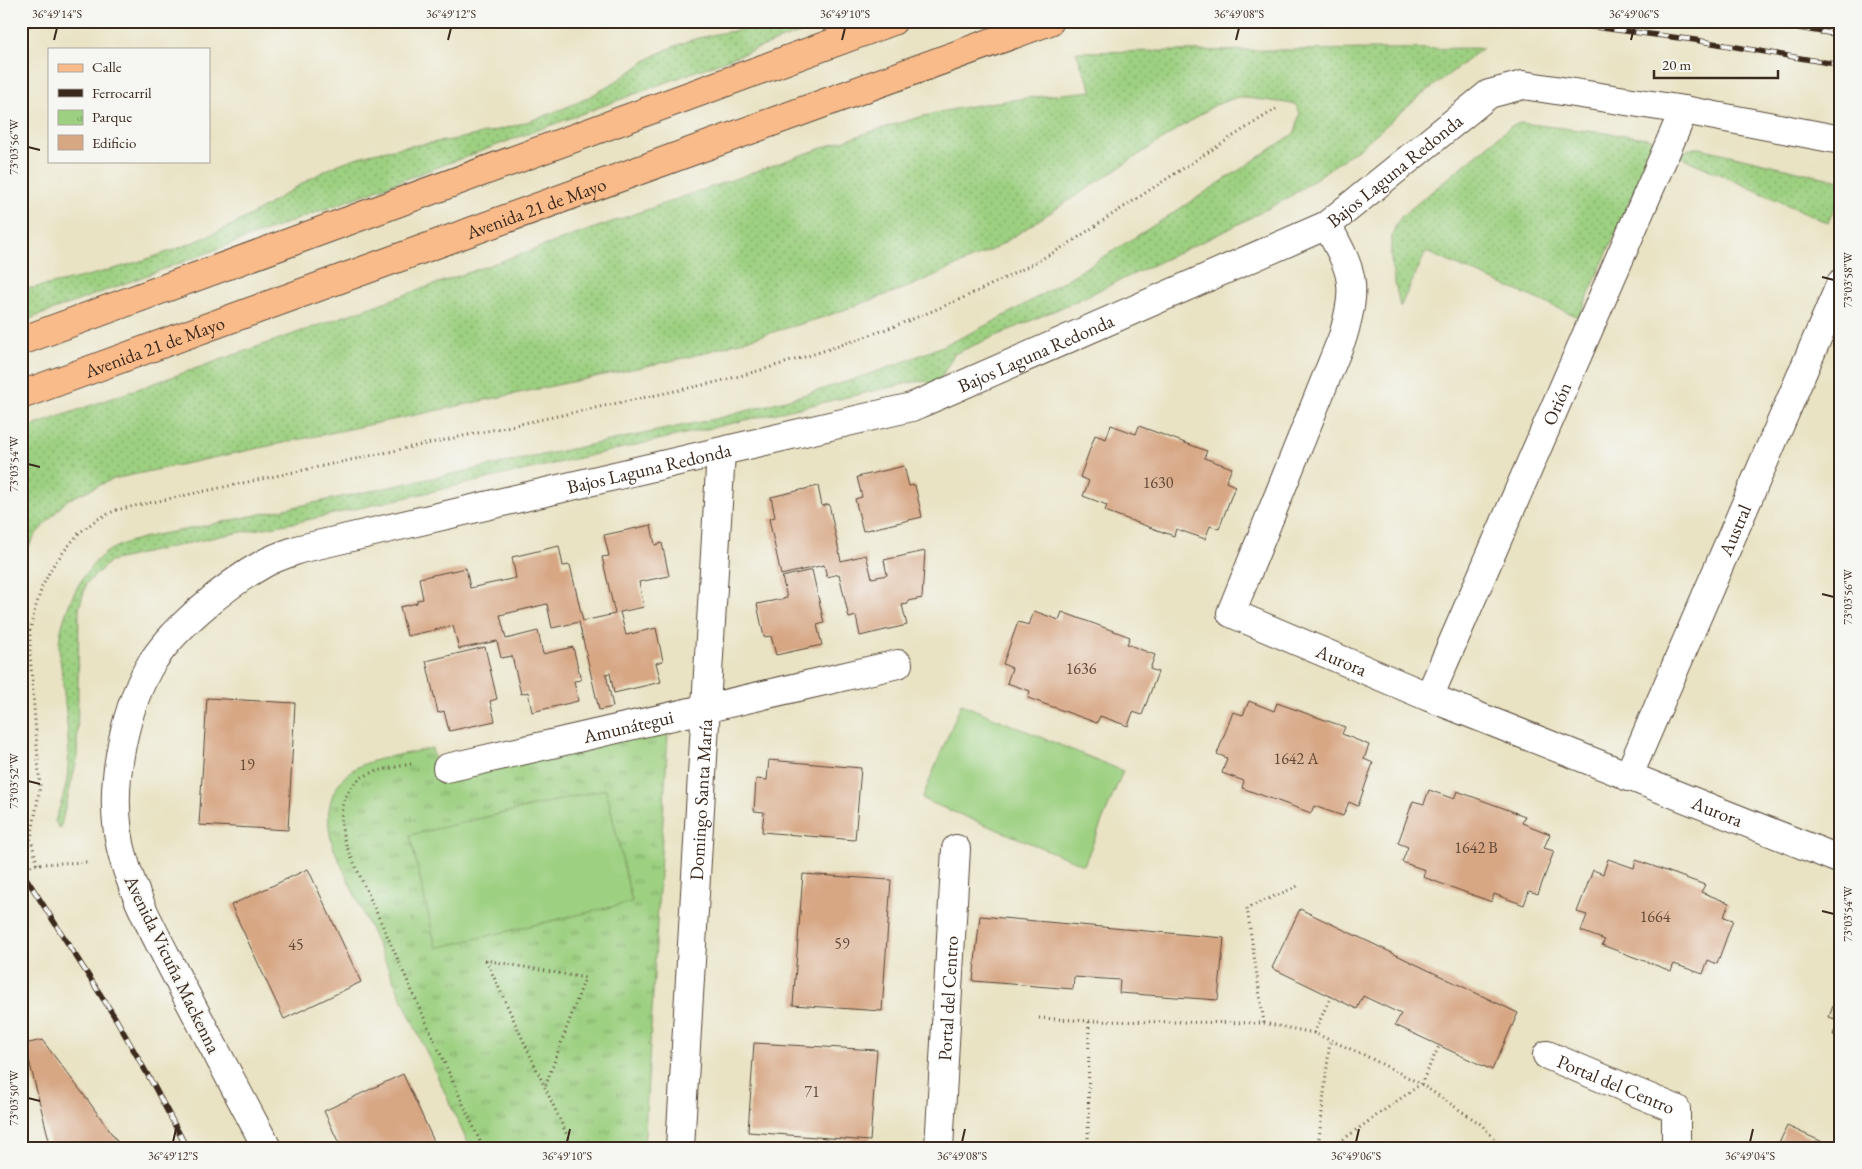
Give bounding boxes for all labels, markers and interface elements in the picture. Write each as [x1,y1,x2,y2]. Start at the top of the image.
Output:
text: 36°49'14"S [32,6,82,22]
text: 36°49'12"S [426,6,476,22]
text: 36°49'10"S [820,6,870,22]
text: 36°49'08"S [1214,6,1264,22]
text: 36°49'06"S [1609,6,1659,22]
legend [48,48,210,162]
scale bar [1654,48,1778,80]
text: 20 m [1662,55,1691,74]
text: Calle [92,57,122,76]
text: Ferrocarril [92,83,152,102]
text: Parque [92,107,132,126]
street label: Bajos Laguna Redonda [1322,108,1468,233]
text: 73°03'56"W [6,118,22,175]
text: Edificio [92,133,136,152]
street label: Avenida 21 de Mayo [462,171,610,246]
text: 73°03'58"W [1840,251,1856,308]
street label: Bajos Laguna Redonda [954,308,1118,398]
street label: Avenida 21 de Mayo [80,310,228,384]
street label: Orión [1537,378,1577,429]
text: 73°03'54"W [6,435,22,492]
street label: Bajos Laguna Redonda [565,437,734,500]
house number: 1630 [1143,472,1174,493]
street label: Austral [1712,500,1757,561]
text: 73°03'56"W [1840,568,1856,625]
street label: Aurora [1311,638,1371,682]
house number: 1636 [1066,658,1097,679]
street label: Amunátegui [580,704,676,749]
street label: Domingo Santa María [684,718,718,881]
house number: 1642 A [1274,748,1319,769]
text: 73°03'52"W [6,752,22,809]
house number: 19 [239,754,255,775]
street label: Aurora [1687,790,1747,833]
house number: 1642 B [1454,837,1498,858]
street label: Avenida Vicuña Mackenna [118,870,227,1058]
text: 73°03'54"W [1840,885,1856,942]
house number: 1664 [1640,906,1671,927]
house number: 59 [834,933,850,954]
house number: 45 [288,934,304,955]
street label: Portal del Centro [932,935,964,1062]
street label: Portal del Centro [1553,1049,1679,1120]
text: 73°03'50"W [6,1069,22,1126]
house number: 71 [804,1081,820,1102]
text: 36°49'12"S [148,1148,198,1164]
text: 36°49'10"S [542,1148,592,1164]
text: 36°49'08"S [937,1148,987,1164]
text: 36°49'06"S [1331,1148,1381,1164]
text: 36°49'04"S [1725,1148,1775,1164]

